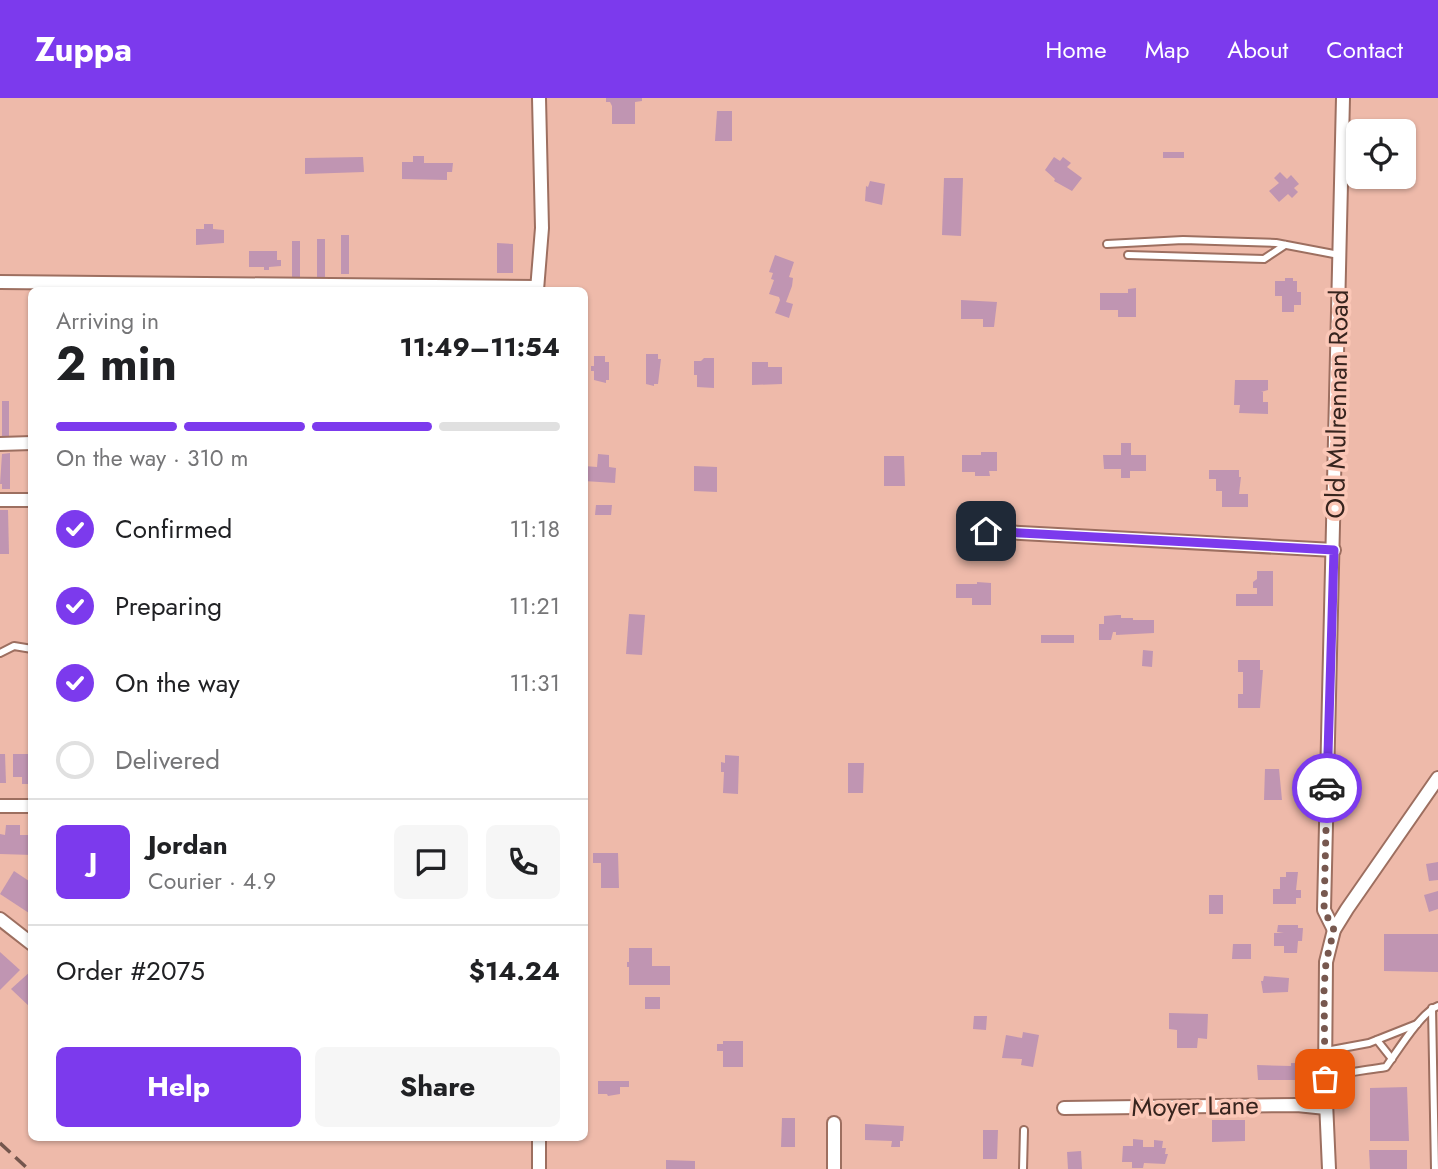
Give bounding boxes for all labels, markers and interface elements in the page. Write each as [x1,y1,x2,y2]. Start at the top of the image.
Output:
text: Zuppa [35,26,132,73]
text: Home [1045,32,1107,67]
text: Map [1145,32,1189,67]
text: About [1227,32,1288,67]
text: Contact [1326,32,1403,67]
map controls [1346,119,1416,189]
button: locate [1346,119,1416,189]
street label: Old Mulrennan Road [1316,289,1358,519]
text: Arriving in [56,304,159,338]
text: 11:49–11:54 [399,328,560,366]
text: 2 min [56,331,177,397]
text: On the way · 310 m [56,441,248,475]
pin [956,501,1016,561]
icon: check [56,510,94,548]
text: Confirmed [115,510,232,548]
text: 11:18 [509,512,560,546]
icon: home [967,512,1005,550]
icon: check [56,587,94,625]
text: Preparing [115,587,222,625]
text: 11:21 [509,589,560,623]
icon: check [56,664,94,702]
text: On the way [115,664,240,702]
text: 11:31 [509,666,560,700]
text: Delivered [115,741,220,779]
courier [1292,753,1362,823]
icon: car [1308,769,1346,807]
button: chat [394,825,468,899]
button: phone [486,825,560,899]
text: Jordan [148,826,228,864]
text: J [89,843,97,881]
text: Courier · 4.9 [148,864,276,898]
text: Order #2075 [56,952,205,990]
text: $14.24 [469,952,560,990]
button: Help [56,1047,301,1127]
button: Share [315,1047,560,1127]
pin [1295,1049,1355,1109]
icon: bag [1306,1060,1344,1098]
street label: Moyer Lane [1131,1086,1259,1126]

